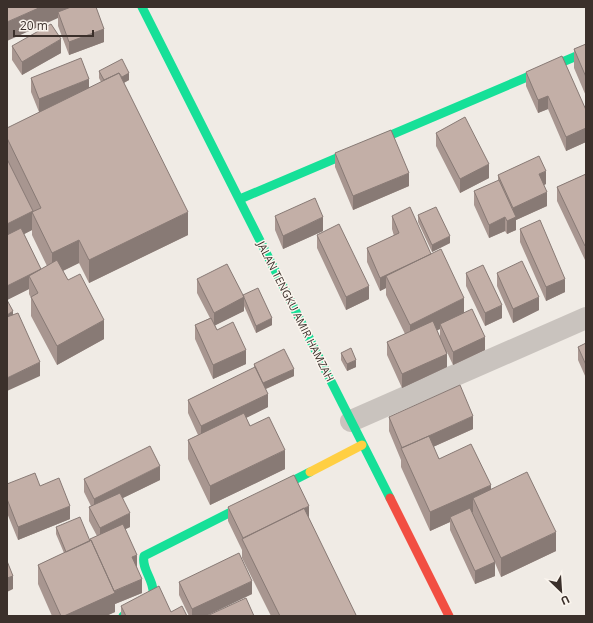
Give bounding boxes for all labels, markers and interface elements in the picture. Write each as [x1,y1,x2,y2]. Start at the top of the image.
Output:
scale bar [14,12,93,38]
text: 20 m [20,17,48,34]
street label: JALAN TENGKU AMIR HAMZAH [254,237,338,384]
north arrow [541,571,581,611]
text: U [558,592,572,609]

